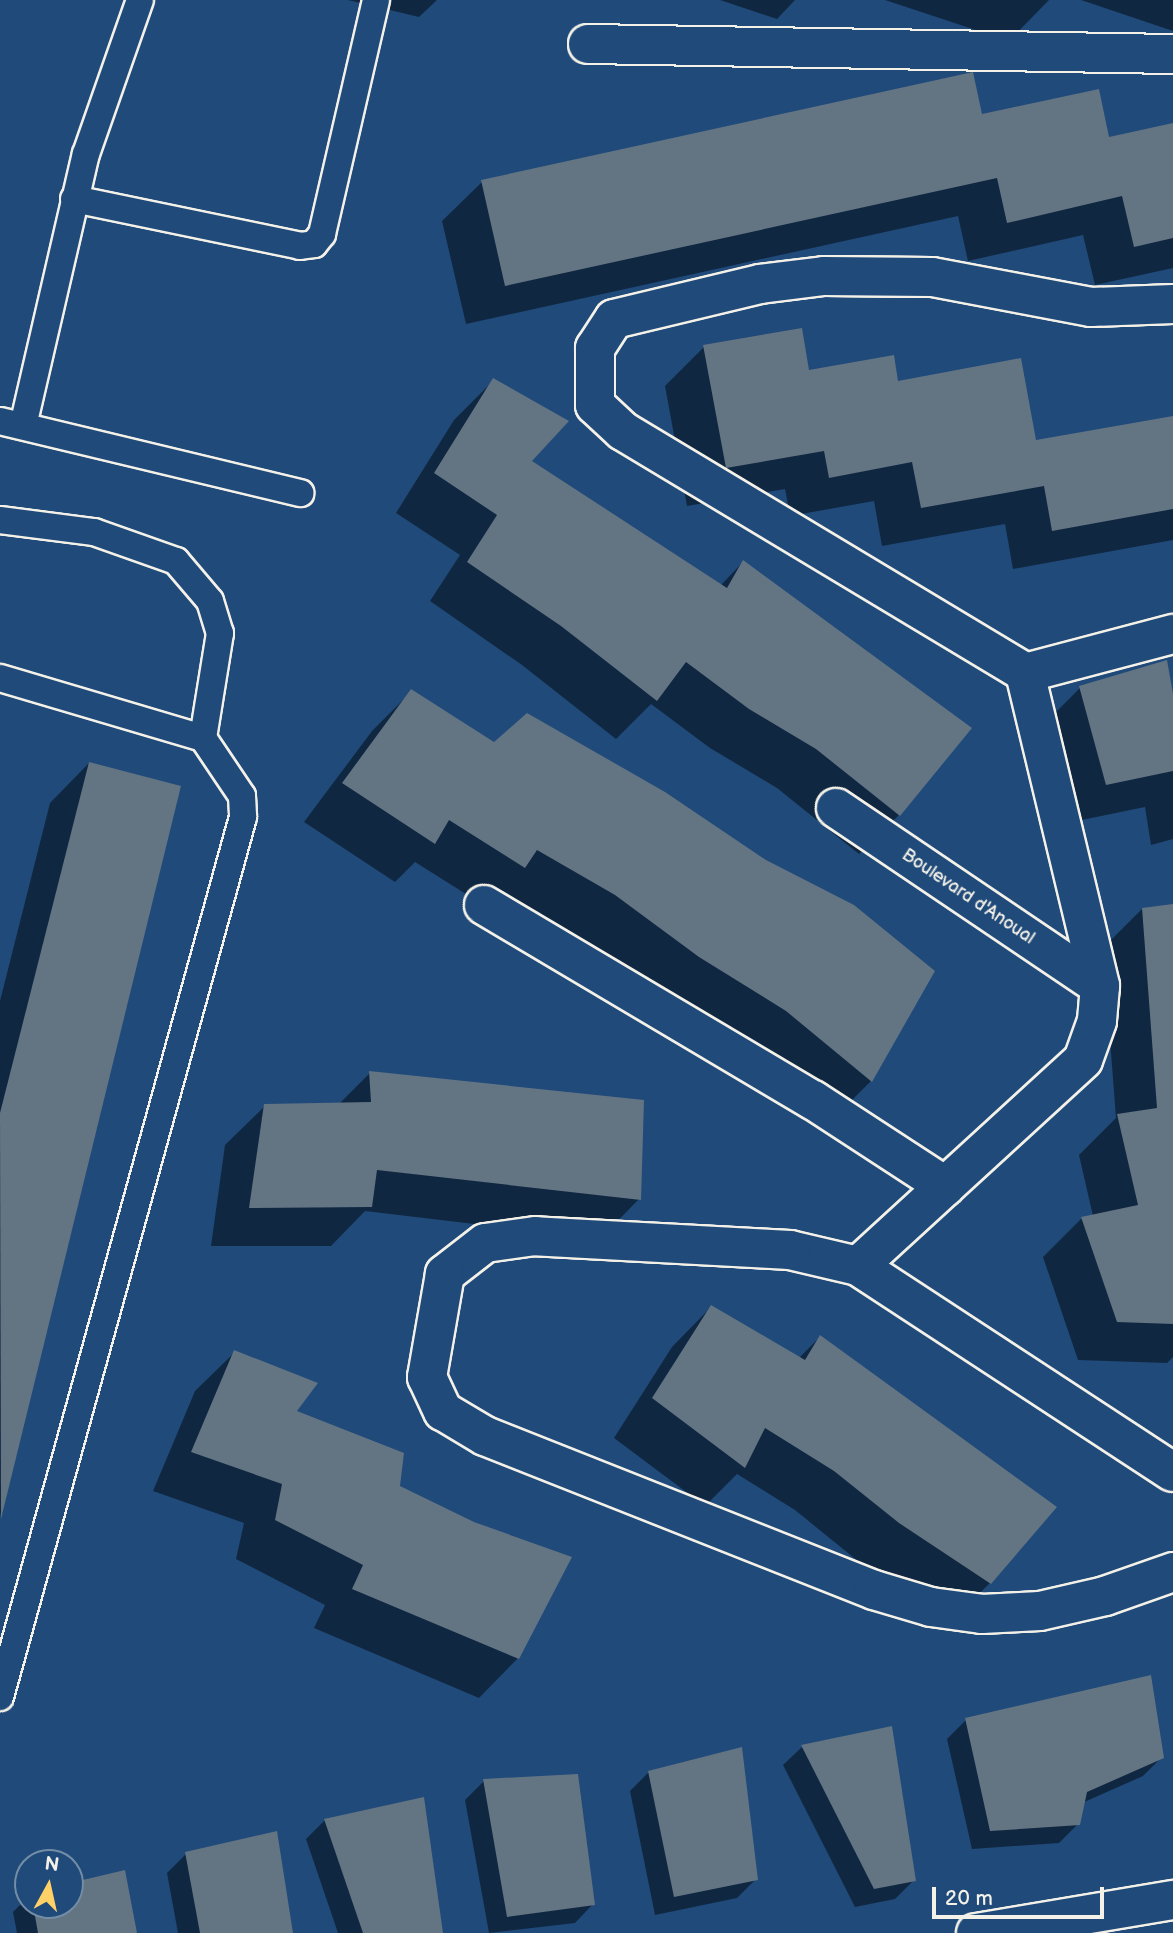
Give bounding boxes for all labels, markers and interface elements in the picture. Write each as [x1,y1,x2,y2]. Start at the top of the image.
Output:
street label: Boulevard d'Anoual [898,845,1038,949]
north arrow [14,1849,84,1919]
text: N [43,1852,60,1877]
scale bar [935,1874,1106,1918]
text: 20 m [945,1886,993,1911]

